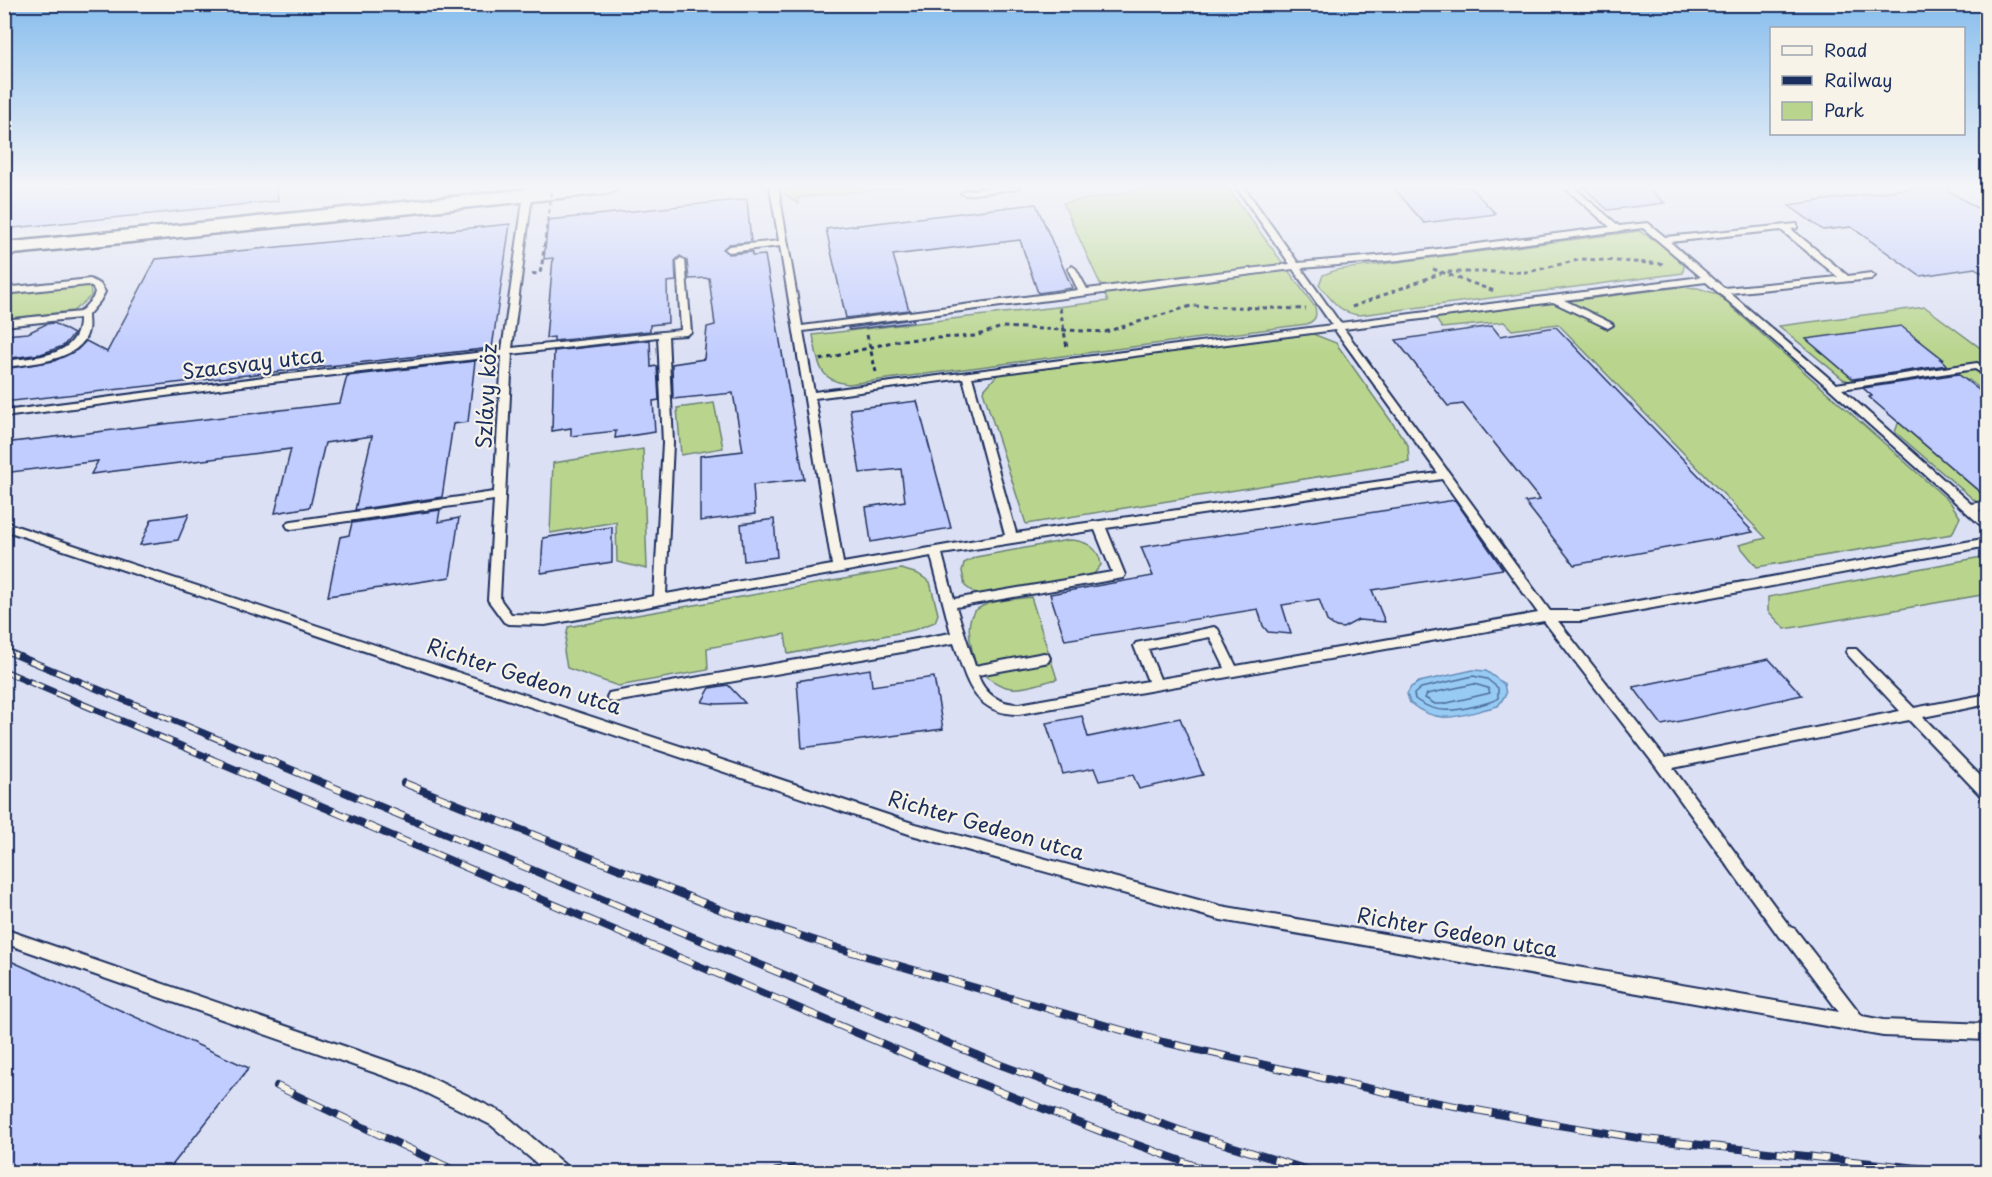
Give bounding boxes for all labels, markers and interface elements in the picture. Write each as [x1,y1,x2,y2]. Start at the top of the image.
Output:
legend [1770,27,1965,135]
text: Road [1824,36,1868,63]
text: Railway [1824,66,1892,93]
text: Park [1824,96,1864,123]
street label: Szacsvay utca [180,337,326,387]
street label: Szlávy köz [466,343,504,449]
street label: Richter Gedeon utca [423,629,626,722]
street label: Richter Gedeon utca [885,781,1089,867]
street label: Richter Gedeon utca [1355,898,1560,964]

